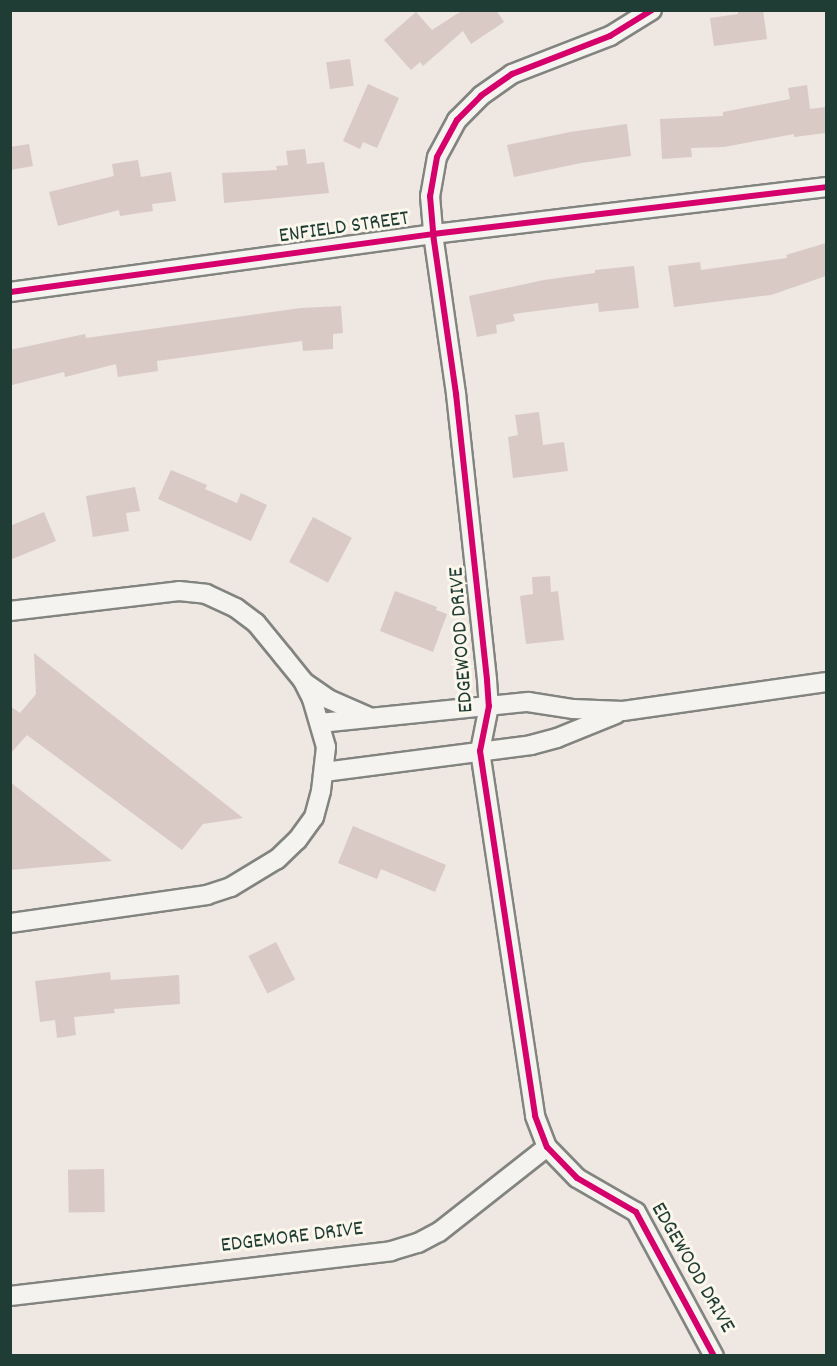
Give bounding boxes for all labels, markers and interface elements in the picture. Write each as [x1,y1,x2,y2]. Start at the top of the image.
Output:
street label: ENFIELD STREET [277,206,411,250]
street label: EDGEWOOD DRIVE [444,566,480,714]
street label: EDGEWOOD DRIVE [644,1198,740,1338]
street label: EDGEMORE DRIVE [219,1216,365,1260]

